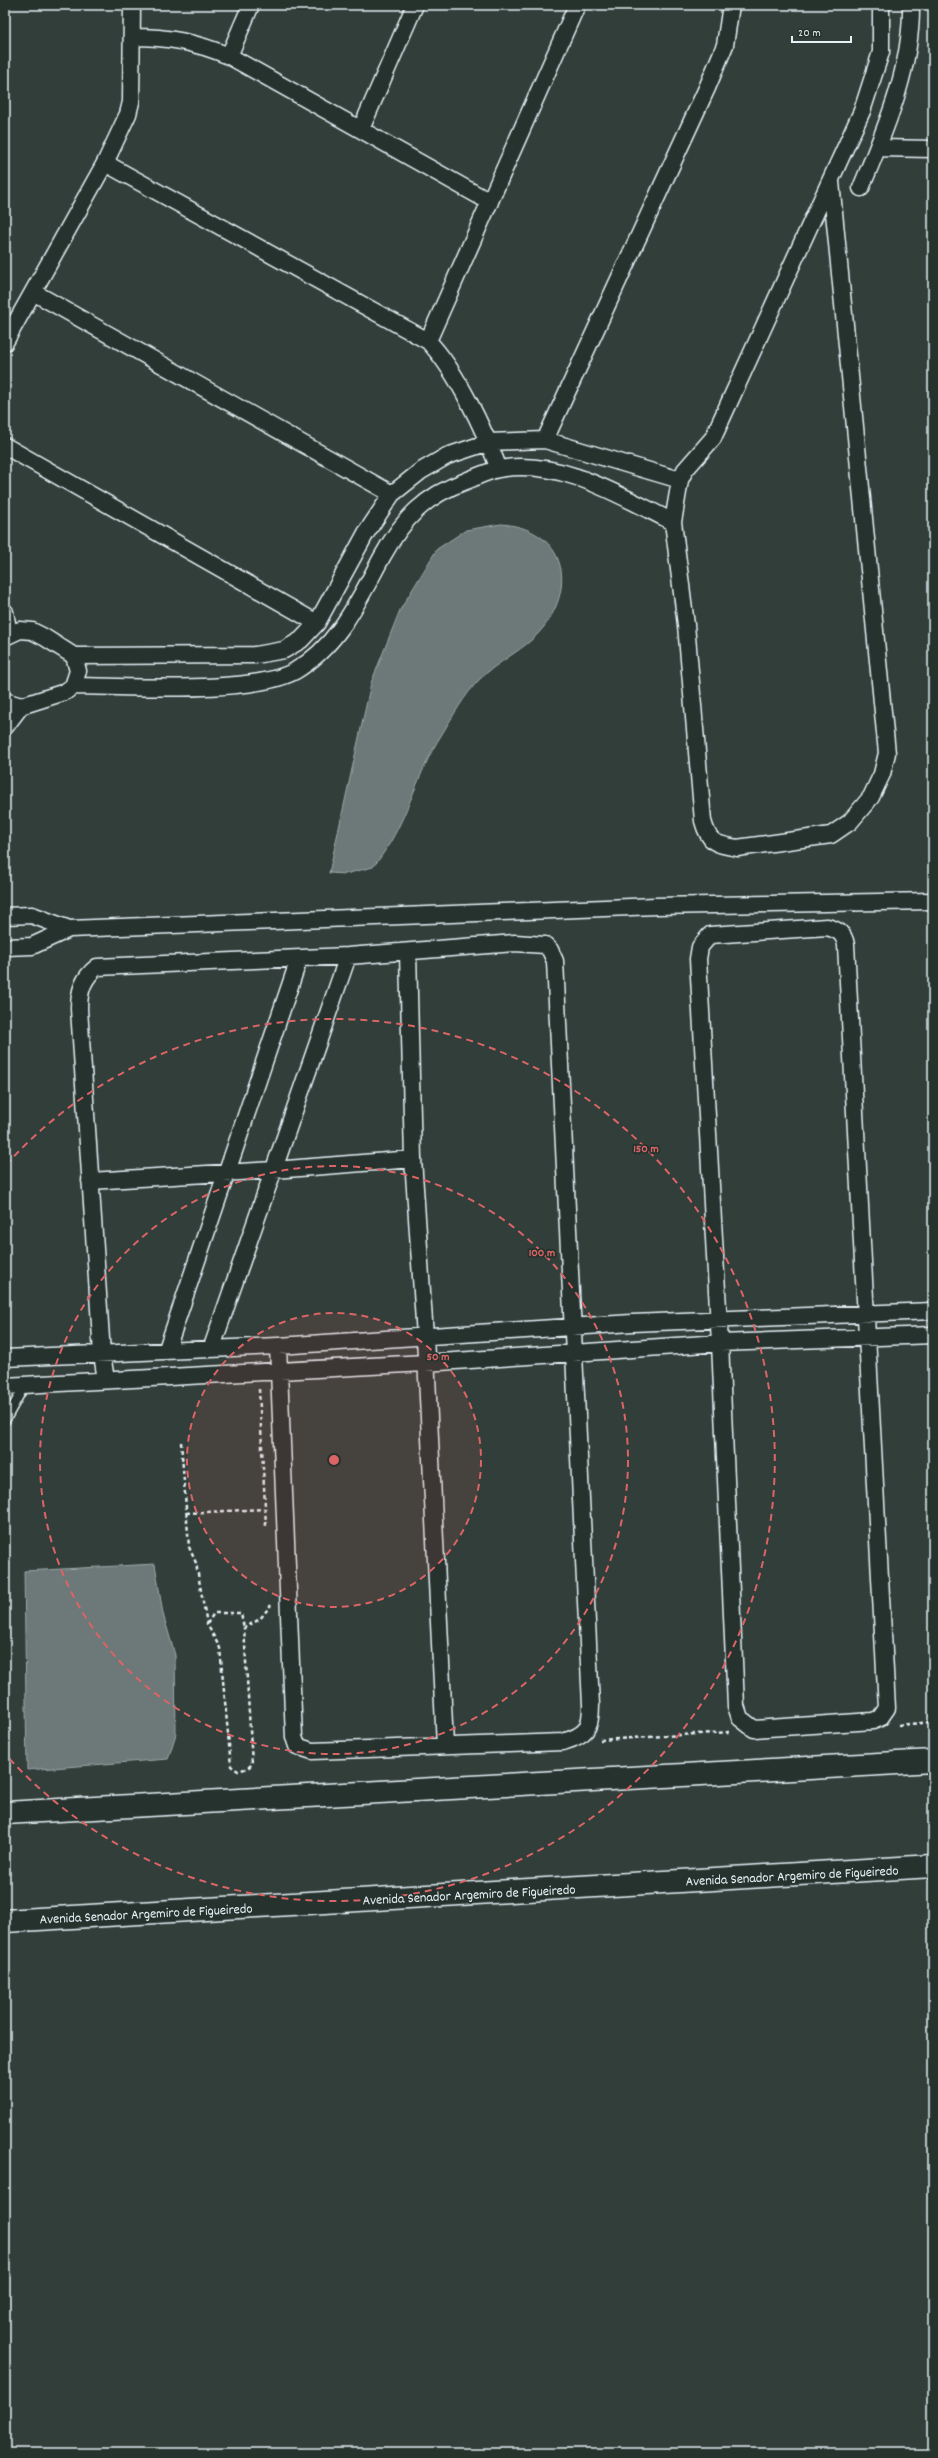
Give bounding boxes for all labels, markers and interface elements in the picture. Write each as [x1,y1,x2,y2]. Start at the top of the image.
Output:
scale bar [792,18,851,44]
text: 20 m [798,25,821,42]
text: 150 m [633,1141,659,1158]
text: 100 m [529,1245,555,1262]
text: 50 m [426,1349,450,1366]
centre of rings [327,1453,341,1467]
street label: Avenida Senador Argemiro de Figueiredo [685,1861,899,1893]
street label: Avenida Senador Argemiro de Figueiredo [362,1880,576,1912]
street label: Avenida Senador Argemiro de Figueiredo [39,1899,253,1931]

